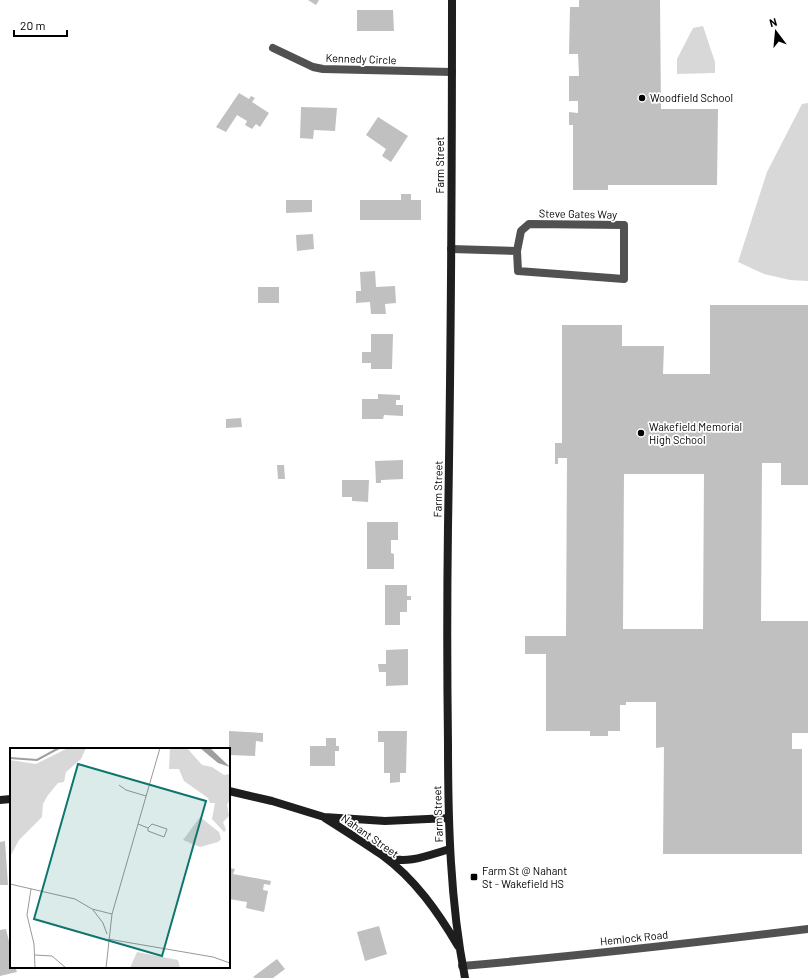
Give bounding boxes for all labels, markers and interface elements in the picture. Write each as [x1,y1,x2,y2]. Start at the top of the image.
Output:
scale bar [14,12,67,38]
north arrow [756,12,796,52]
text: N [768,15,778,29]
text: 20 m [20,18,46,32]
street label: Kennedy Circle [325,51,397,66]
place label: Woodfield School [650,91,733,104]
marker: Woodfield School [637,93,647,103]
street label: Farm Street [433,137,446,193]
street label: Steve Gates Way [539,206,617,221]
place label: Wakefield Memorial High School [649,420,742,446]
marker: Wakefield Memorial High School [636,428,646,438]
street label: Farm Street [431,460,444,518]
inset map [10,748,230,968]
street label: Farm Street [430,785,445,843]
street label: Nahant Street [339,811,401,860]
place label: Farm St @ Nahant St - Wakefield HS [482,864,567,890]
marker: Farm St @ Nahant St - Wakefield HS [469,872,479,882]
street label: Hemlock Road [599,927,669,948]

